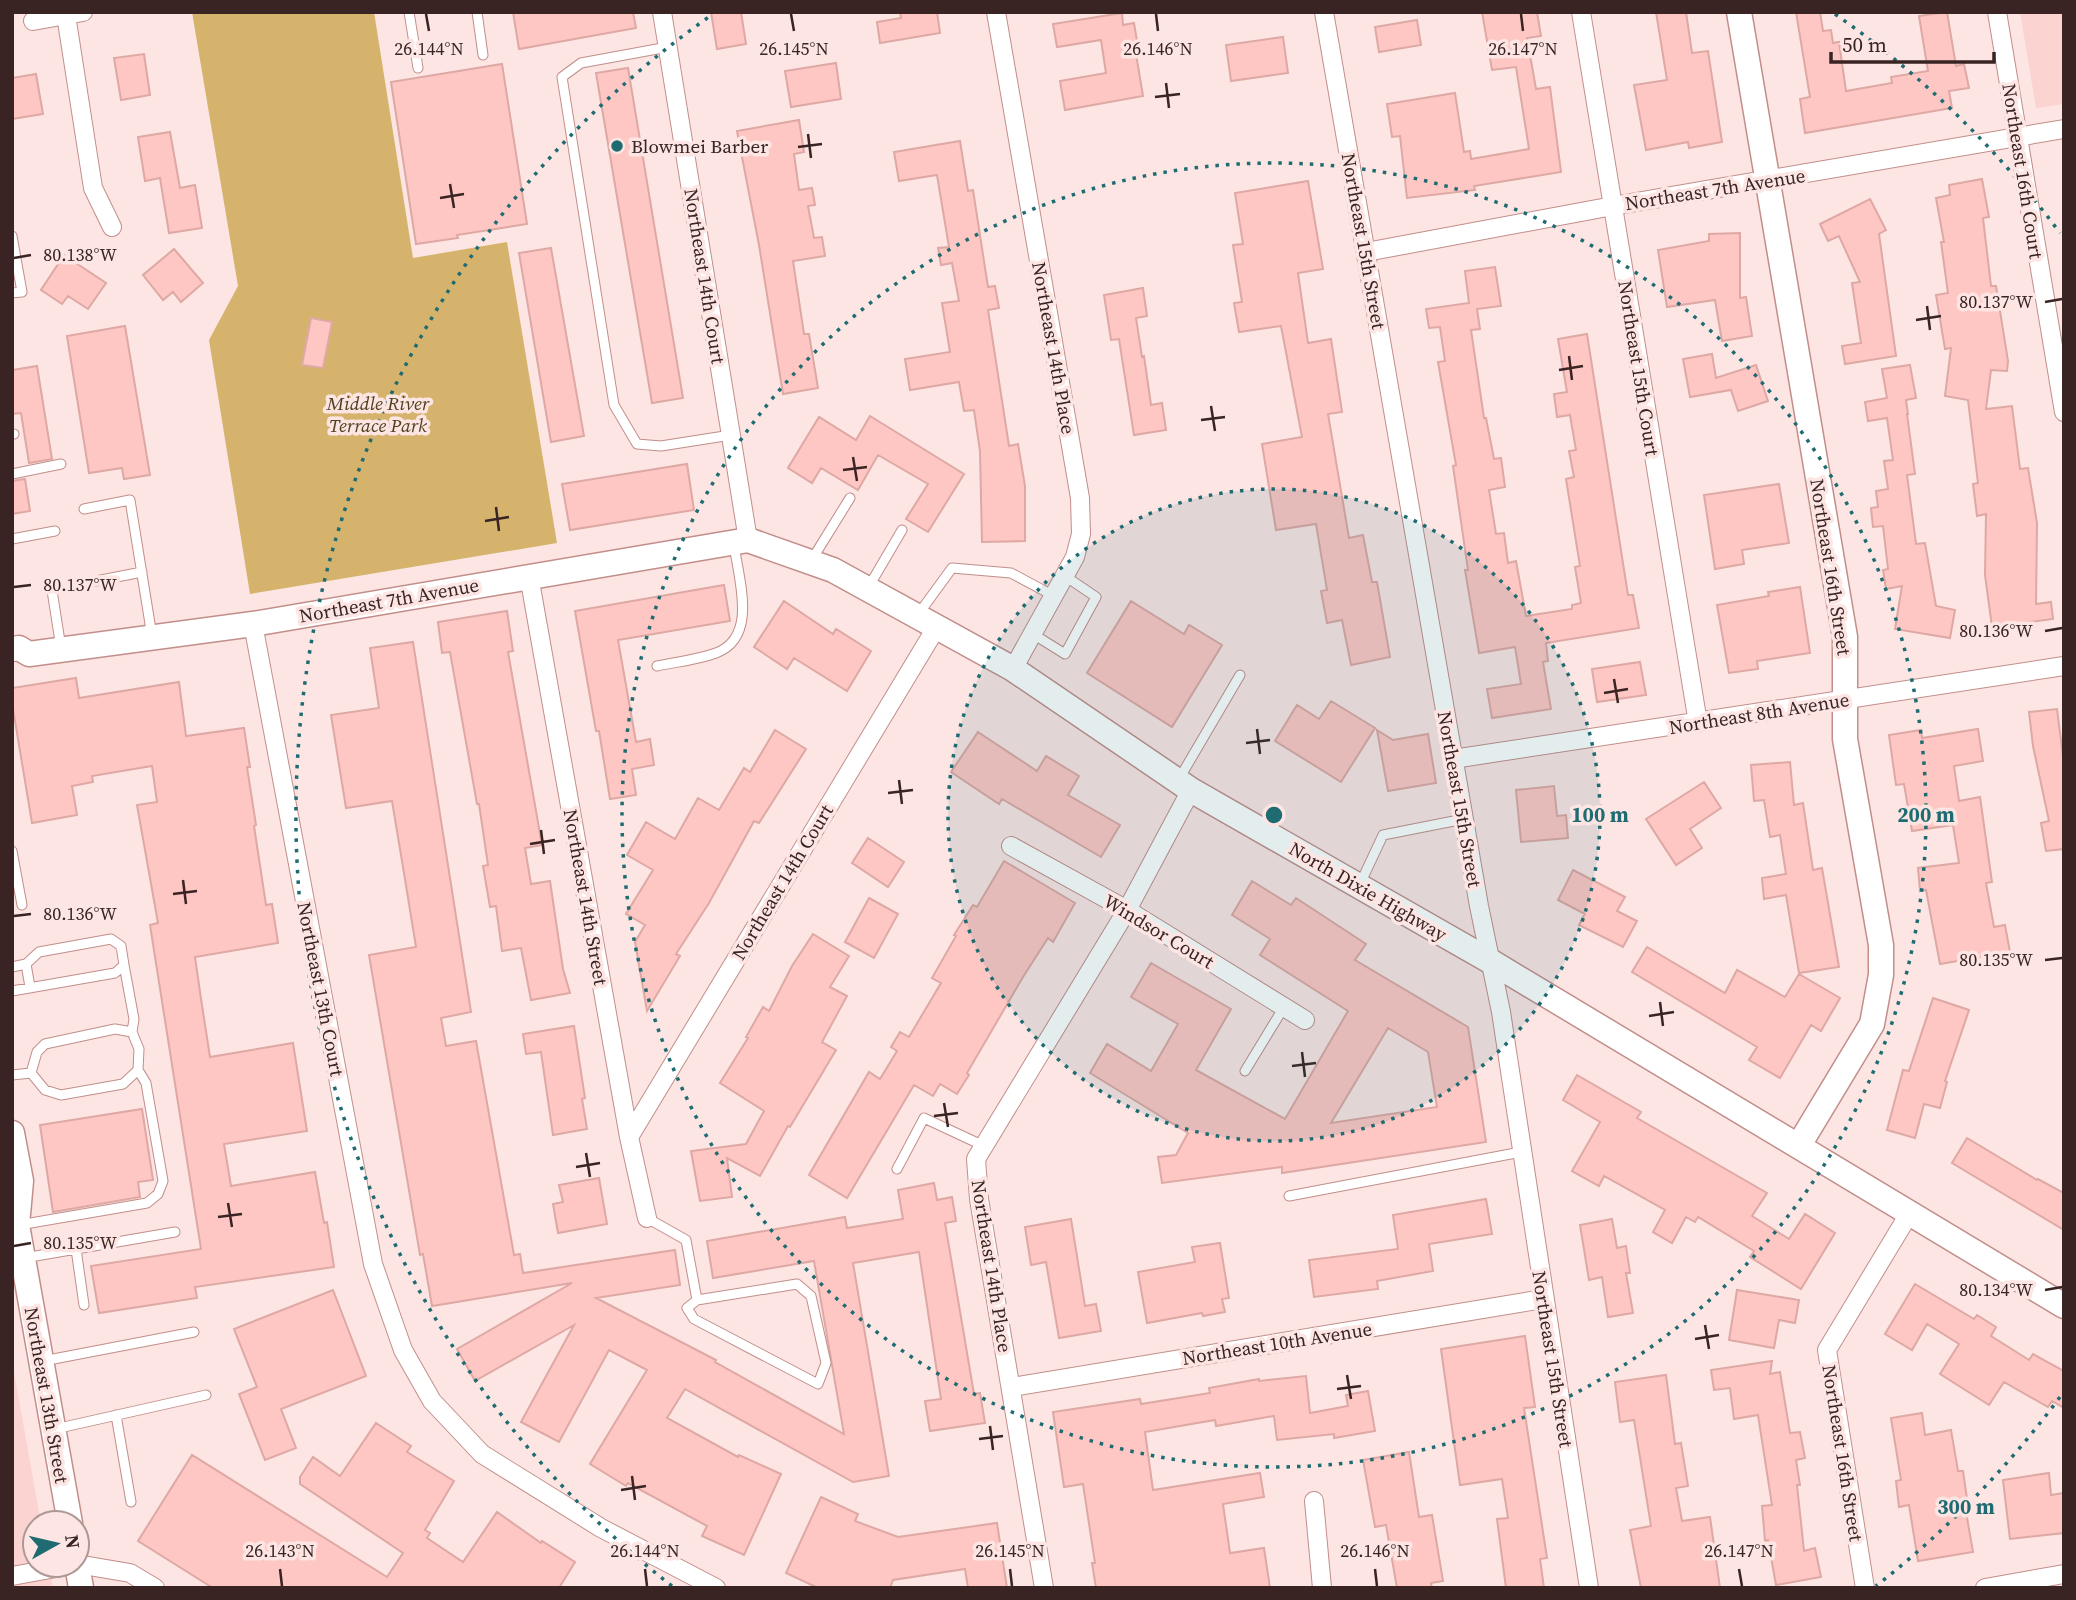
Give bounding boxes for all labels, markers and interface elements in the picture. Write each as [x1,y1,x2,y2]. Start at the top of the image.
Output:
scale bar [1831,21,1994,65]
text: 50 m [1842,30,1887,59]
text: 26.144°N [394,36,464,61]
text: 26.145°N [759,36,829,61]
text: 26.146°N [1123,36,1193,61]
text: 26.147°N [1488,36,1558,61]
street label: Northeast 16th Court [1996,82,2050,261]
place label: Blowmei Barber [631,133,768,159]
marker: Blowmei Barber [609,138,625,154]
street label: Northeast 15th Street [1336,151,1392,332]
street label: Northeast 7th Avenue [1623,162,1807,216]
street label: Northeast 14th Court [678,187,732,366]
text: 80.138°W [43,242,117,267]
street label: Northeast 14th Place [1026,260,1082,436]
street label: Northeast 15th Court [1612,279,1666,458]
text: 80.137°W [1959,289,2033,314]
park label: Middle River Terrace Park [326,390,431,438]
street label: Northeast 16th Street [1804,477,1858,658]
street label: Northeast 7th Avenue [297,571,481,629]
text: 80.137°W [43,572,117,597]
text: 80.136°W [1959,618,2033,643]
street label: Northeast 8th Avenue [1667,686,1851,740]
street label: Northeast 15th Street [1432,709,1488,890]
street label: Northeast 14th Court [725,799,839,965]
text: 100 m [1571,800,1629,829]
text: 200 m [1897,800,1955,829]
centre of rings [1262,803,1286,827]
street label: Northeast 14th Street [558,807,614,988]
street label: North Dixie Highway [1284,835,1452,947]
street label: Windsor Court [1099,888,1220,975]
street label: Northeast 13th Court [291,900,351,1079]
text: 80.136°W [43,901,117,926]
text: 80.135°W [1959,947,2033,972]
street label: Northeast 14th Place [966,1178,1018,1354]
text: 80.135°W [43,1230,117,1255]
street label: Northeast 15th Street [1526,1269,1580,1450]
text: 80.134°W [1959,1277,2033,1302]
street label: Northeast 13th Street [19,1305,75,1486]
street label: Northeast 10th Avenue [1180,1315,1374,1371]
street label: Northeast 16th Street [1816,1363,1870,1544]
text: 300 m [1937,1492,1995,1521]
north arrow [21,1509,91,1579]
text: N [59,1533,87,1550]
text: 26.143°N [245,1538,315,1563]
text: 26.144°N [610,1538,680,1563]
text: 26.145°N [975,1538,1045,1563]
text: 26.146°N [1340,1538,1410,1563]
text: 26.147°N [1704,1538,1774,1563]

